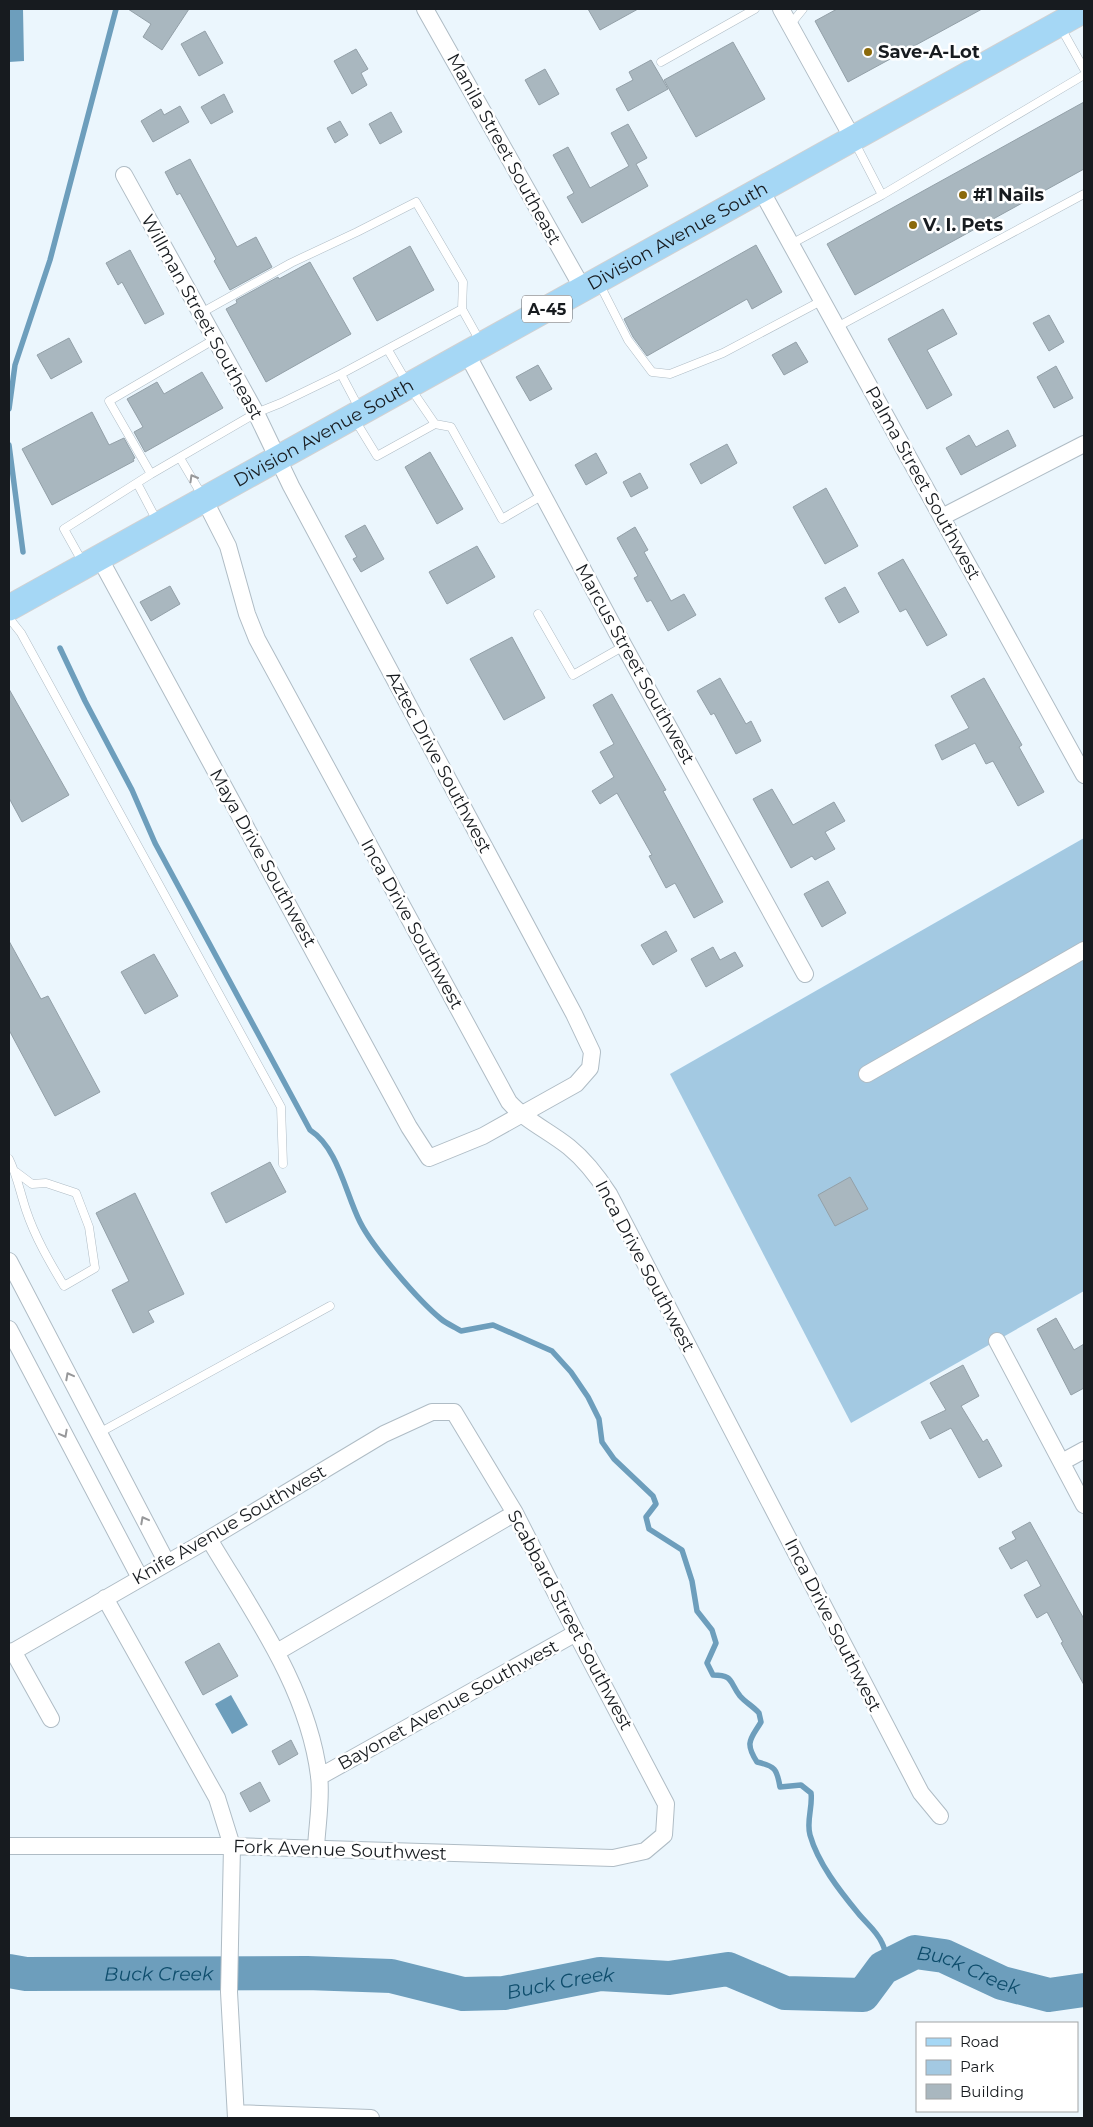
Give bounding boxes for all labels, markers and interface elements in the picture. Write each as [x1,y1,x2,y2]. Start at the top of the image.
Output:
place label: Save-A-Lot [878,41,980,63]
marker: Save-A-Lot [862,46,874,58]
street label: Manila Street Southeast [442,49,566,249]
street label: Division Avenue South [584,177,771,295]
place label: #1 Nails [973,184,1045,206]
marker: #1 Nails [957,189,969,201]
street label: Willman Street Southeast [136,211,268,423]
place label: V. I. Pets [922,214,1003,236]
marker: V. I. Pets [907,219,919,231]
road number: A-45 [522,296,572,322]
street label: Division Avenue South [230,374,418,492]
street label: Palma Street Southwest [861,382,985,584]
one-way arrow [189,474,199,483]
street label: Marcus Street Southwest [571,560,699,768]
street label: Aztec Drive Southwest [382,667,496,857]
street label: Maya Drive Southwest [205,765,321,951]
street label: Inca Drive Southwest [356,835,468,1013]
street label: Inca Drive Southwest [590,1176,700,1356]
one-way arrow [65,1372,75,1381]
one-way arrow [58,1428,68,1437]
street label: Knife Avenue Southwest [128,1460,330,1590]
street label: Scabbard Street Southwest [503,1506,637,1734]
one-way arrow [141,1516,151,1525]
street label: Inca Drive Southwest [780,1535,886,1715]
street label: Bayonet Avenue Southwest [334,1635,562,1775]
street label: Fork Avenue Southwest [233,1835,447,1865]
water label: Buck Creek [915,1941,1023,1999]
water label: Buck Creek [104,1962,214,1985]
water label: Buck Creek [505,1962,616,2004]
legend [916,2022,1078,2112]
text: Road [960,2032,999,2051]
text: Park [960,2057,994,2076]
text: Building [960,2082,1024,2101]

